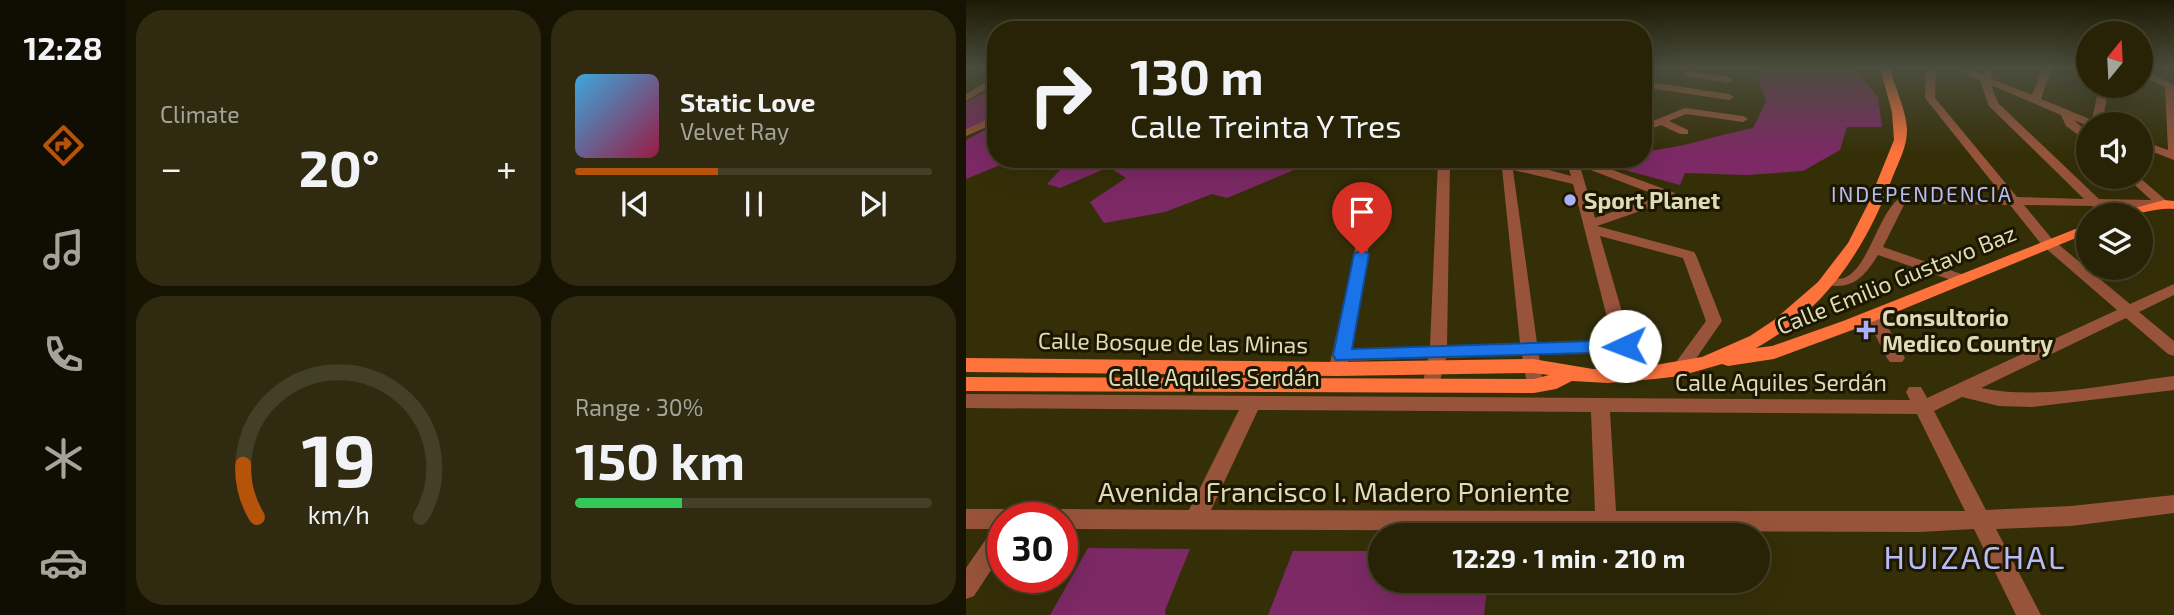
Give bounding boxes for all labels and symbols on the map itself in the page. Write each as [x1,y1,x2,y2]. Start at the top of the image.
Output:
north arrow [2076,21,2152,98]
district label: INDEPENDENCIA [1831,181,2013,206]
pin [1332,182,1392,254]
place label: Sport Planet [1584,186,1720,214]
marker: Sport Planet [1562,192,1578,208]
street label: Calle Emilio Gustavo Baz [1772,218,2020,340]
place label: Consultorio Medico Country [1882,303,2053,357]
position arrow [1588,309,1662,383]
marker: Consultorio Medico Country [1856,320,1876,340]
street label: Calle Bosque de las Minas [1038,326,1308,358]
street label: Calle Aquiles Serdán [1108,363,1320,391]
street label: Calle Aquiles Serdán [1675,368,1887,396]
street label: Avenida Francisco I. Madero Poniente [1098,474,1570,508]
speed limit sign: 30 [987,502,1078,593]
district label: HUIZACHAL [1884,537,2066,575]

